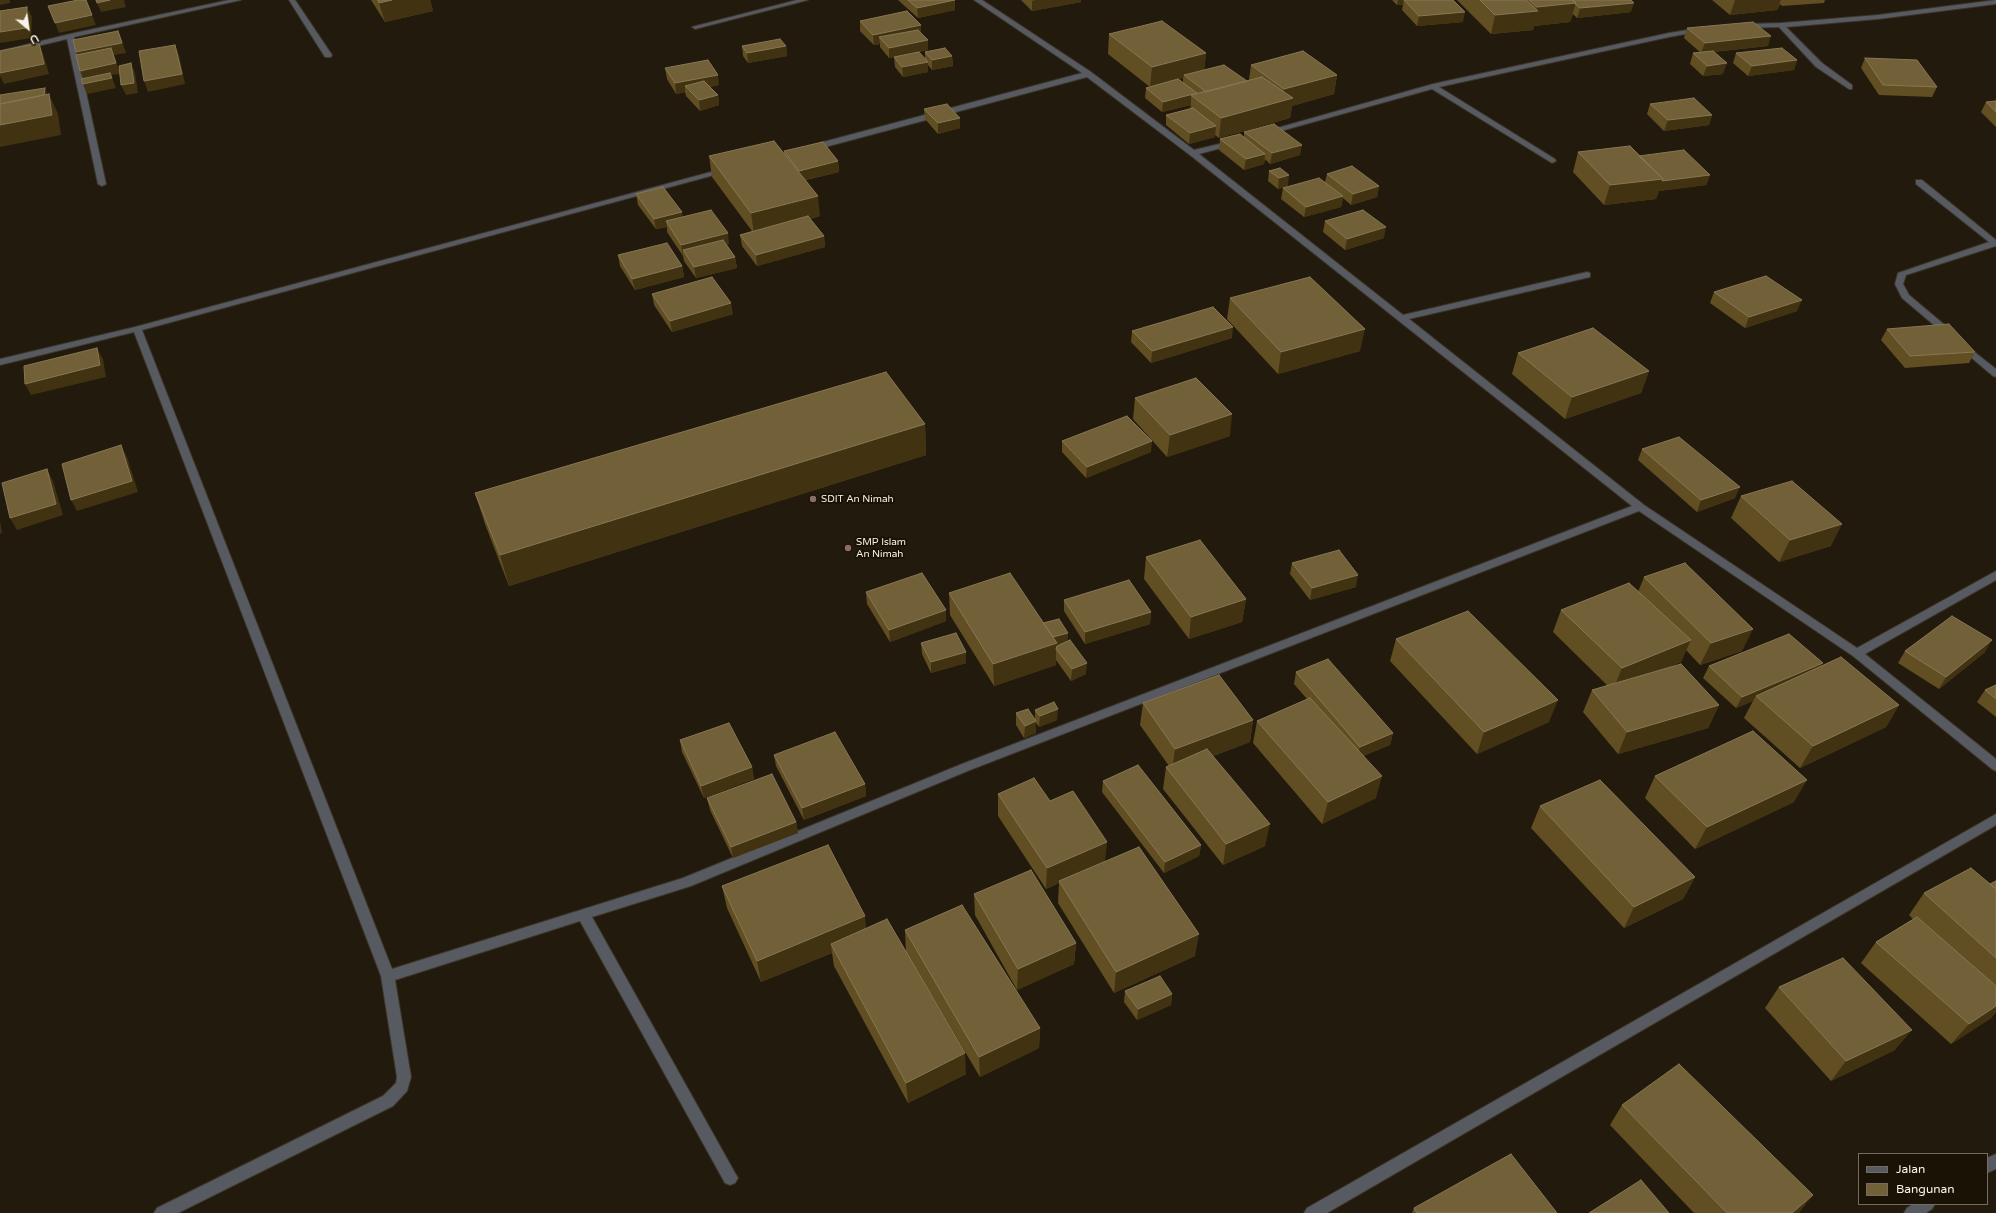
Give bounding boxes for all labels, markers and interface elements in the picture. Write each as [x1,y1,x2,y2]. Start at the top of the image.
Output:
north arrow [8,8,48,48]
text: U [27,31,41,47]
place label: SDIT An Nimah [821,493,894,505]
marker: SDIT An Nimah [808,494,818,504]
place label: SMP Islam An Nimah [856,536,906,560]
marker: SMP Islam An Nimah [843,543,853,553]
legend [1858,1153,1988,1205]
text: Jalan [1896,1162,1925,1176]
text: Bangunan [1896,1182,1955,1196]

